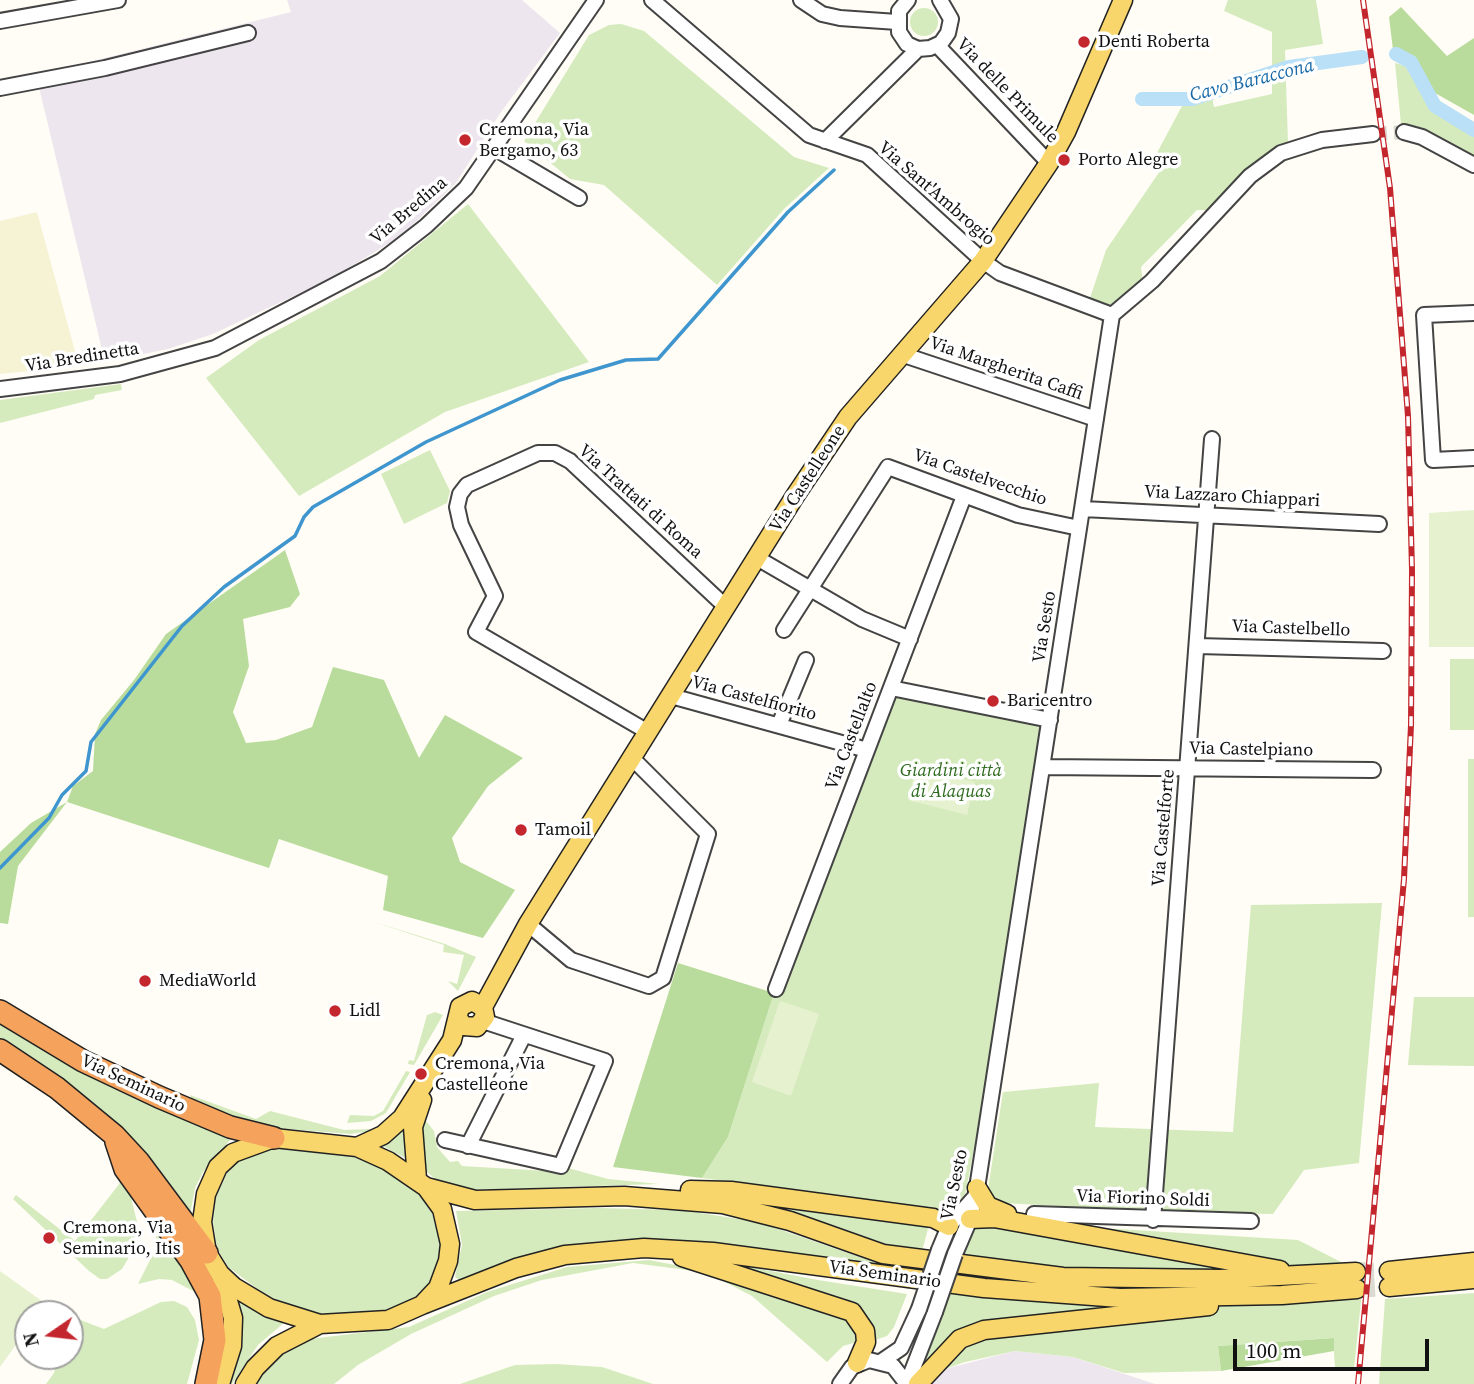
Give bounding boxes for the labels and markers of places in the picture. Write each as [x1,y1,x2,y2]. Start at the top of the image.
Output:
place label: Denti Roberta [1098,31,1210,53]
marker: Denti Roberta [1076,34,1092,50]
place label: Cremona, Via Bergamo, 63 [479,119,589,162]
marker: Cremona, Via Bergamo, 63 [457,132,473,148]
place label: Porto Alegre [1078,149,1178,171]
marker: Porto Alegre [1056,152,1072,168]
place label: Baricentro [1007,690,1092,712]
marker: Baricentro [985,693,1001,709]
place label: Tamoil [535,819,591,841]
marker: Tamoil [513,822,529,838]
place label: MediaWorld [159,970,256,992]
marker: MediaWorld [137,973,153,989]
place label: Lidl [349,1000,381,1022]
marker: Lidl [327,1003,343,1019]
place label: Cremona, Via Castelleone [435,1053,545,1096]
marker: Cremona, Via Castelleone [413,1066,429,1082]
place label: Cremona, Via Seminario, Itis [63,1217,181,1260]
marker: Cremona, Via Seminario, Itis [41,1230,57,1246]

